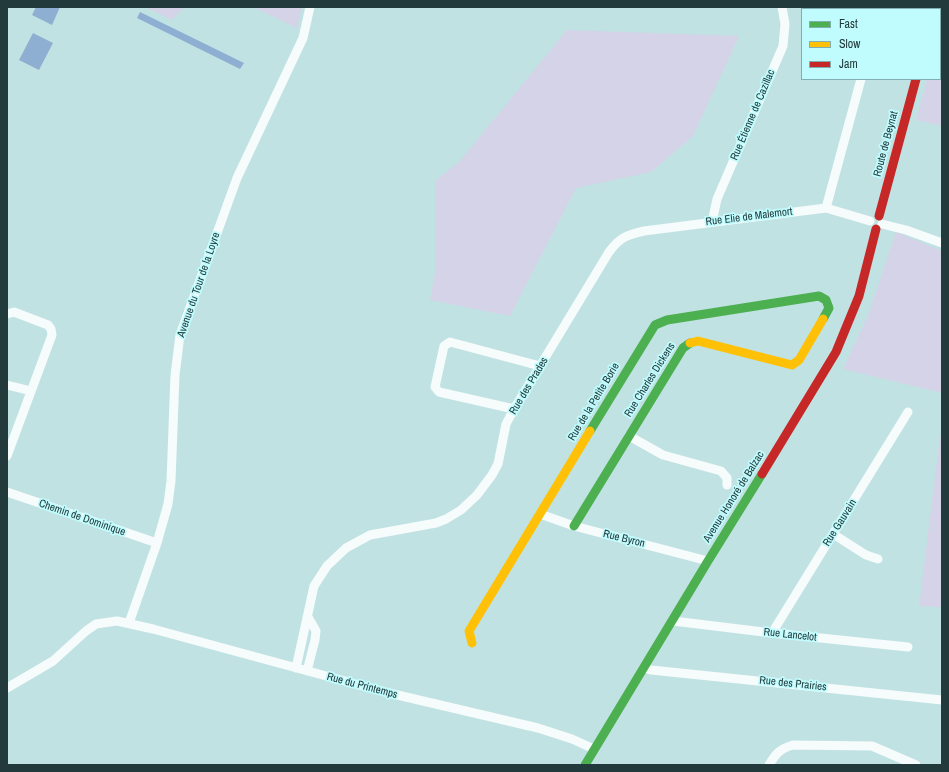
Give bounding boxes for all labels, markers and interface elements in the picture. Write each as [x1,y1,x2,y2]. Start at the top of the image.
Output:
legend [801,8,941,80]
text: Fast [839,16,858,32]
text: Slow [839,36,860,52]
text: Jam [839,56,858,72]
street label: Rue Étienne de Cazillac [728,68,778,162]
street label: Route de Beynat [871,110,901,178]
street label: Rue Elie de Malemort [705,205,793,229]
street label: Avenue du Tour de la Loyre [175,231,223,339]
street label: Rue Charles Dickens [622,340,678,420]
street label: Rue des Prades [507,355,551,417]
street label: Rue de la Petite Borie [565,361,623,443]
street label: Avenue Honoré de Balzac [701,449,767,545]
street label: Chemin de Dominique [37,497,127,539]
street label: Rue Gauvain [820,497,860,549]
street label: Rue Byron [602,527,646,551]
street label: Rue Lancelot [763,626,817,644]
street label: Rue du Printemps [325,670,399,702]
street label: Rue des Prairies [759,674,827,694]

